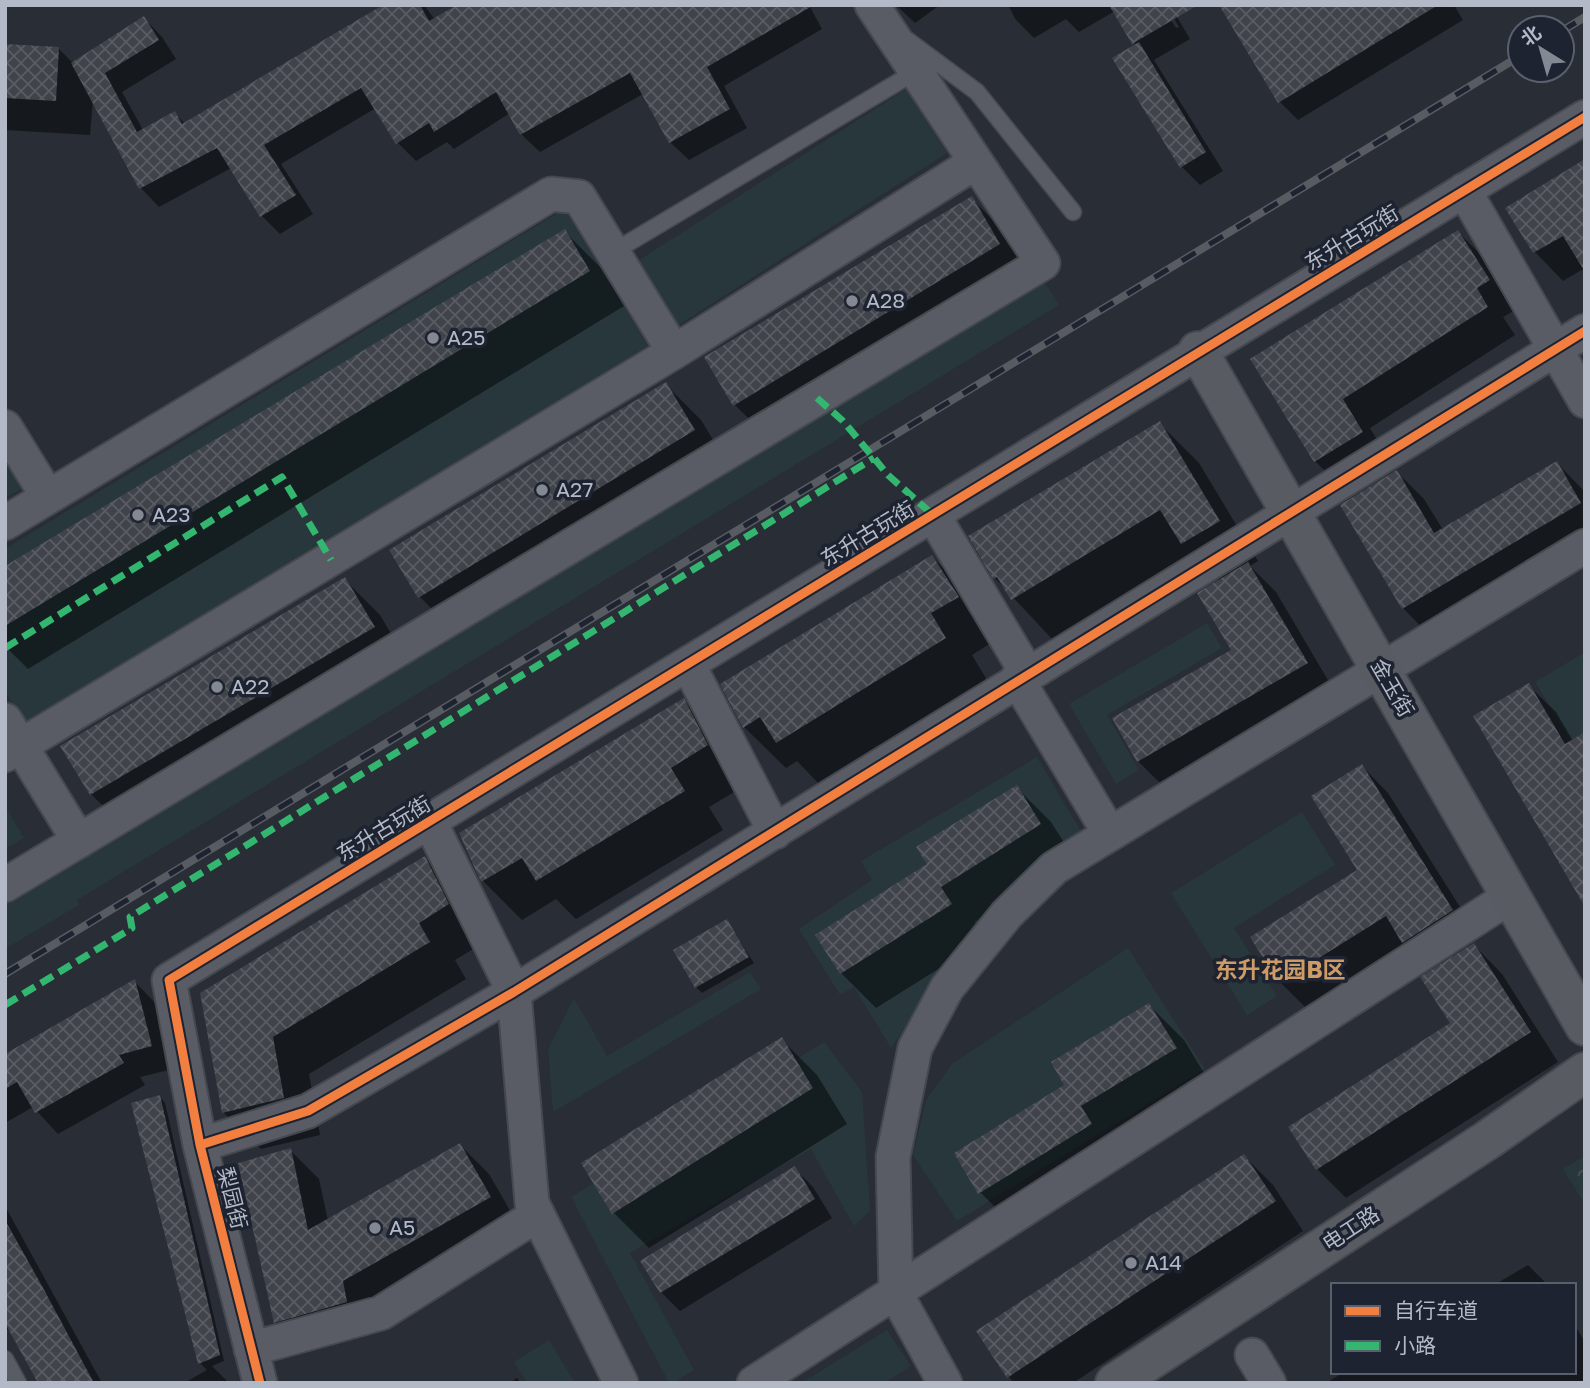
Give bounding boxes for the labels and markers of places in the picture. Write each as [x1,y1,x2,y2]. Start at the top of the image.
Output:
place label: A28 [866,287,905,313]
marker: A28 [844,293,860,309]
place label: A25 [447,324,485,350]
marker: A25 [425,330,441,346]
place label: A27 [556,476,593,502]
marker: A27 [534,482,550,498]
place label: A23 [152,501,191,527]
marker: A23 [130,507,146,523]
place label: A22 [231,673,269,699]
marker: A22 [209,679,225,695]
place label: A5 [389,1214,415,1240]
marker: A5 [367,1220,383,1236]
place label: A14 [1145,1249,1182,1275]
marker: A14 [1123,1255,1139,1271]

